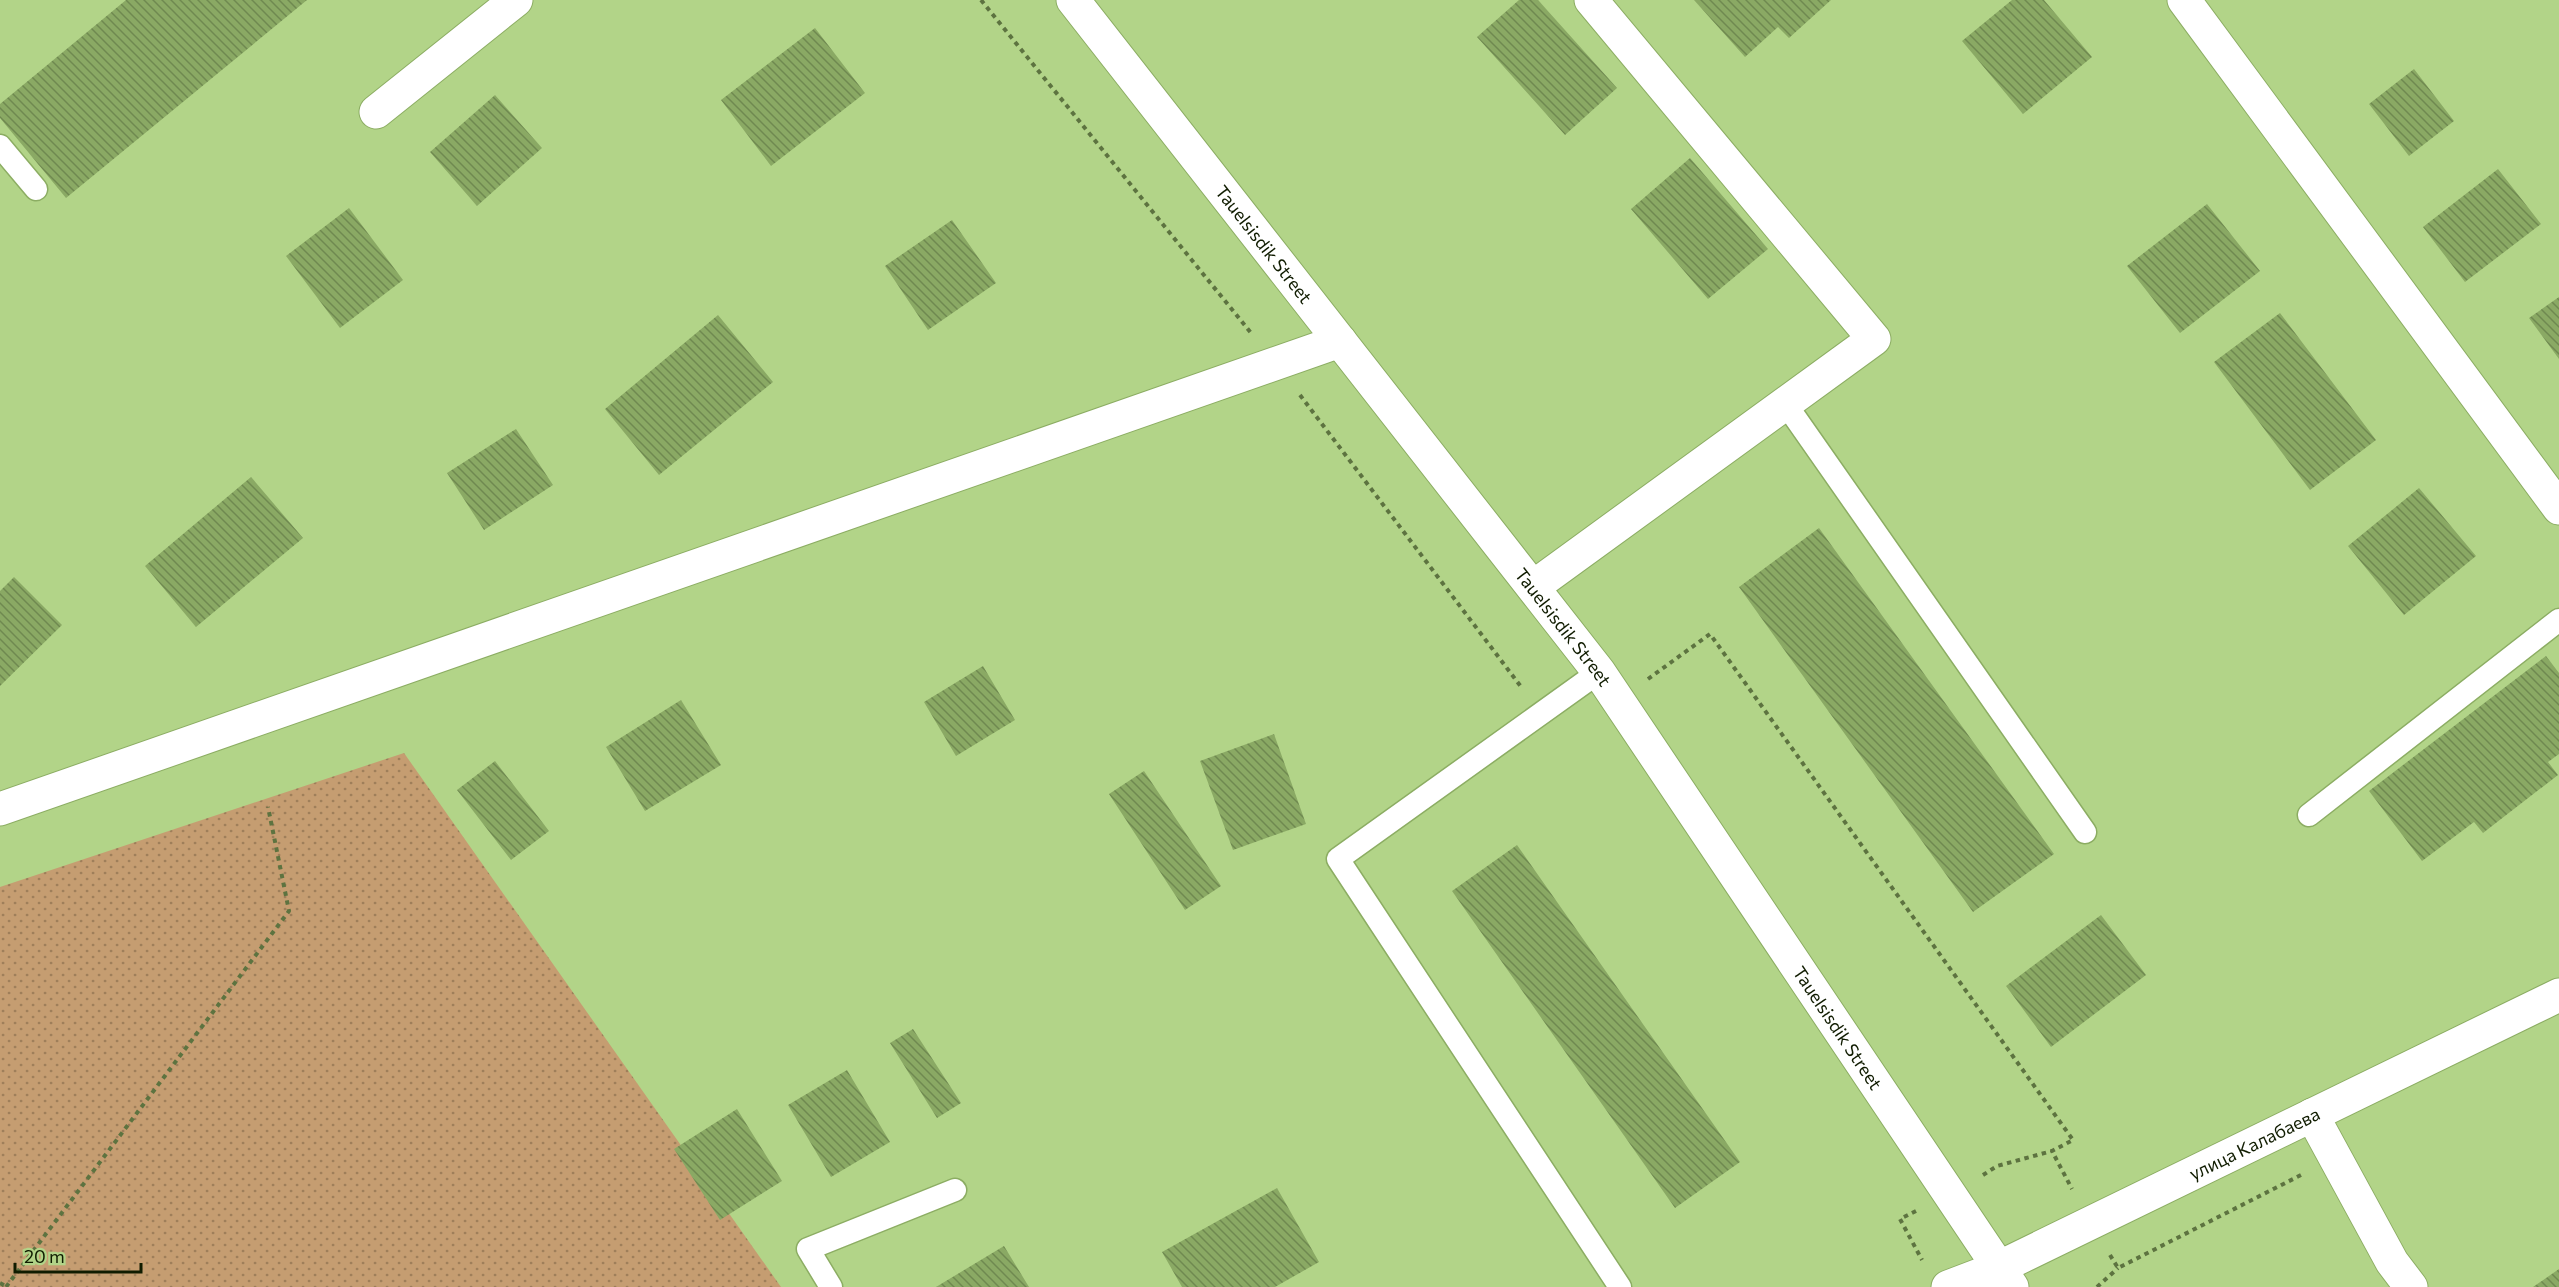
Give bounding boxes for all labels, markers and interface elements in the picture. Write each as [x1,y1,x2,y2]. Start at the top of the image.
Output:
street label: Tauelsisdik Street [1211,181,1317,308]
street label: Tauelsisdik Street [1511,563,1616,690]
street label: Tauelsisdik Street [1789,962,1887,1094]
street label: улица Калабаева [2185,1102,2323,1184]
scale bar [15,1236,141,1274]
text: 20 m [24,1245,65,1267]

